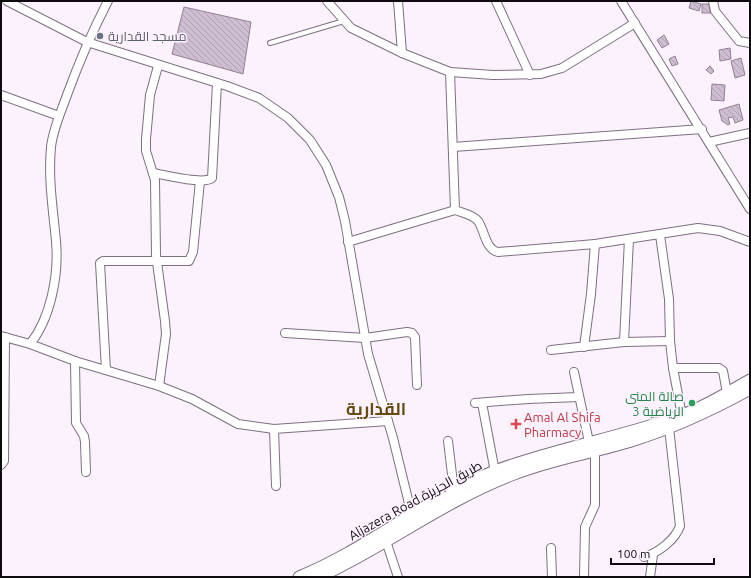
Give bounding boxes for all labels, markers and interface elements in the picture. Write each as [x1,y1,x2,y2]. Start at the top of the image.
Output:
place label: مسجد القدارية [108,29,187,44]
marker: مسجد القدارية [95,31,105,41]
place label: صالة المنى الرياضية 3 [625,389,684,419]
marker: صالة المنى الرياضية 3 [687,398,697,408]
district label: القدارية [346,399,406,419]
place label: Amal Al Shifa Pharmacy [524,410,601,439]
marker: Amal Al Shifa Pharmacy [511,419,521,429]
street label: Aljazera Road طريق الجزيزة [346,458,484,543]
scale bar [611,540,714,566]
text: 100 m [617,547,650,560]

